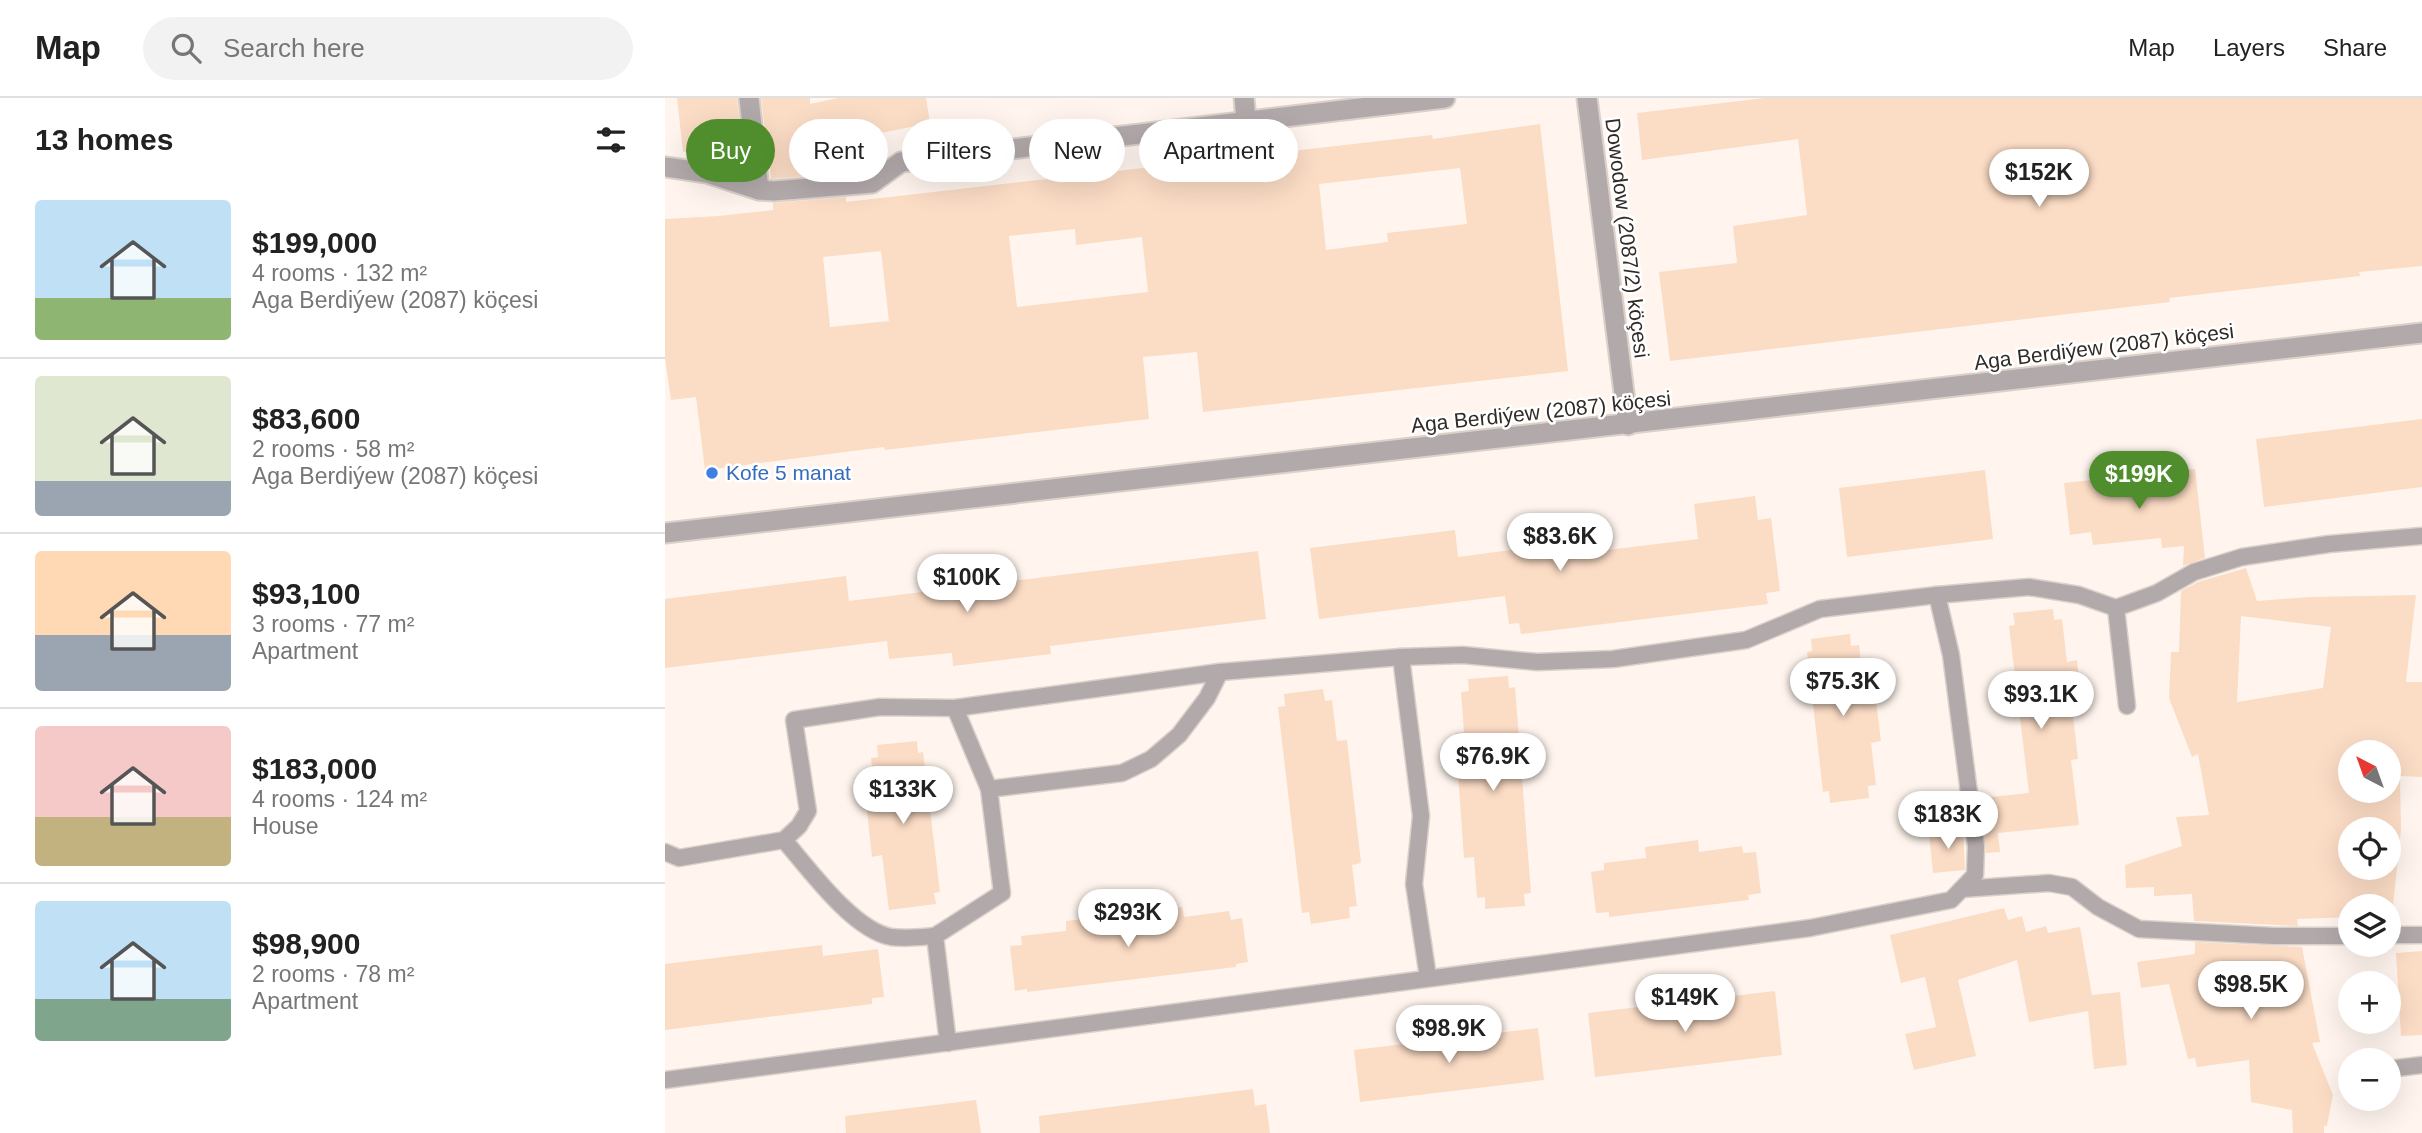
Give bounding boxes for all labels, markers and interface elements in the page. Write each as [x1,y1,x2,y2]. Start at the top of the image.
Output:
search box [143,17,633,80]
text: Map [35,29,101,66]
icon: search [167,29,205,67]
text: Search here [223,33,365,63]
text: Map [2128,34,2175,61]
text: Layers [2213,34,2285,61]
text: Share [2323,34,2387,61]
street label: Dowodow (2087/2) köçesi [1601,117,1654,359]
chip: Buy [686,119,775,182]
chip: Rent [789,119,888,182]
chip: Filters [902,119,1015,182]
chip: New [1029,119,1125,182]
chip: Apartment [1139,119,1298,182]
icon: filters [592,121,630,159]
text: 13 homes [35,123,173,156]
pin: $152K [1990,150,2088,209]
text: $152K [2005,159,2073,185]
text: $199,000 [252,226,377,259]
icon: home [91,228,175,312]
text: 4 rooms · 132 m² [252,260,427,286]
text: Aga Berdiýew (2087) köçesi [252,287,538,313]
street label: Aga Berdiýew (2087) köçesi [1973,319,2235,374]
street label: Aga Berdiýew (2087) köçesi [1410,386,1672,437]
text: $83,600 [252,402,360,435]
icon: home [91,404,175,488]
text: 2 rooms · 58 m² [252,436,414,462]
pin: $199K [2090,452,2188,511]
place label: Kofe 5 manat [726,461,851,484]
text: $199K [2105,461,2173,487]
text: Aga Berdiýew (2087) köçesi [252,463,538,489]
marker: Kofe 5 manat [704,465,720,481]
pin: $83.6K [1503,514,1617,573]
text: $83.6K [1523,523,1597,549]
pin: $100K [918,554,1016,614]
text: $100K [933,564,1001,590]
text: $93,100 [252,577,360,610]
icon: home [91,579,175,663]
text: 3 rooms · 77 m² [252,611,414,637]
text: Apartment [252,638,358,664]
pin: $75.3K [1786,658,1900,718]
text: $75.3K [1806,668,1880,694]
pin: $93.1K [1984,672,2098,731]
text: $93.1K [2004,681,2078,707]
pin: $76.9K [1436,734,1550,793]
north arrow [2338,740,2401,803]
map controls [2338,740,2401,1111]
text: $76.9K [1456,743,1530,769]
text: $183,000 [252,752,377,785]
icon: home [91,754,175,838]
pin: $133K [854,766,952,826]
text: $133K [869,776,937,802]
text: 4 rooms · 124 m² [252,786,427,812]
pin: $183K [1899,792,1997,851]
text: $183K [1914,801,1982,827]
text: House [252,813,318,839]
button: locate [2338,817,2401,880]
pin: $293K [1079,890,1177,949]
button: layers [2338,894,2401,957]
text: $293K [1094,899,1162,925]
text: $98,900 [252,927,360,960]
icon: home [91,929,175,1013]
text: 2 rooms · 78 m² [252,961,414,987]
pin: $98.5K [2194,962,2308,1021]
text: $98.5K [2214,971,2288,997]
button: + [2338,971,2401,1034]
pin: $149K [1636,974,1734,1034]
text: $149K [1651,984,1719,1010]
text: Apartment [252,988,358,1014]
pin: $98.9K [1392,1006,1506,1065]
text: $98.9K [1412,1015,1486,1041]
button: − [2338,1048,2401,1111]

